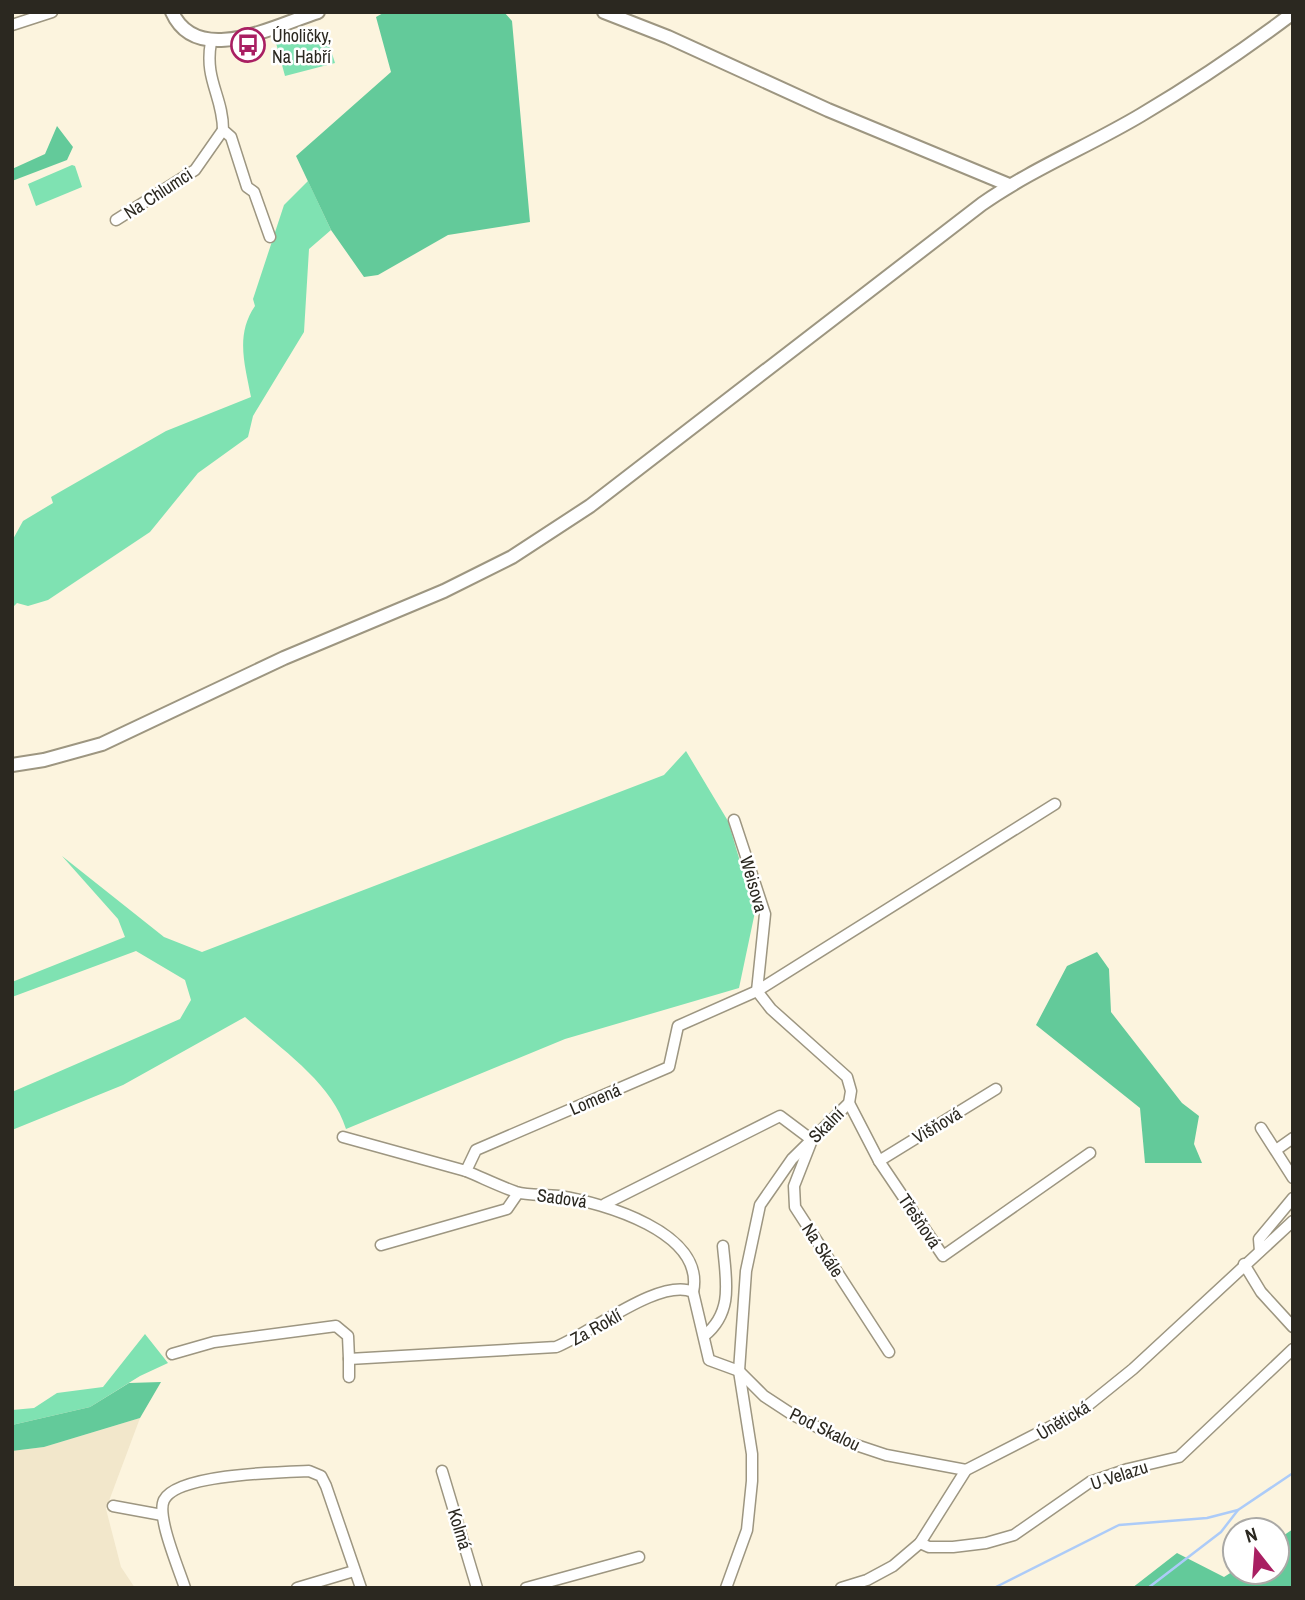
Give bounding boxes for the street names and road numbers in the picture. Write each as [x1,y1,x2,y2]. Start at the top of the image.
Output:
street label: Na Chlumci [119,162,197,224]
street label: Weisova [734,853,774,915]
street label: Lomená [566,1077,624,1121]
street label: Skalní [803,1101,850,1148]
street label: Višňová [908,1101,966,1149]
street label: Sadová [535,1182,589,1214]
street label: Třešňová [893,1189,947,1253]
street label: Na Skále [796,1218,850,1282]
street label: Za Roklí [566,1302,627,1351]
street label: Únětická [1032,1394,1094,1446]
street label: Pod Skalou [786,1401,864,1457]
street label: U Velazu [1087,1454,1151,1496]
street label: Kolmá [442,1505,478,1553]

